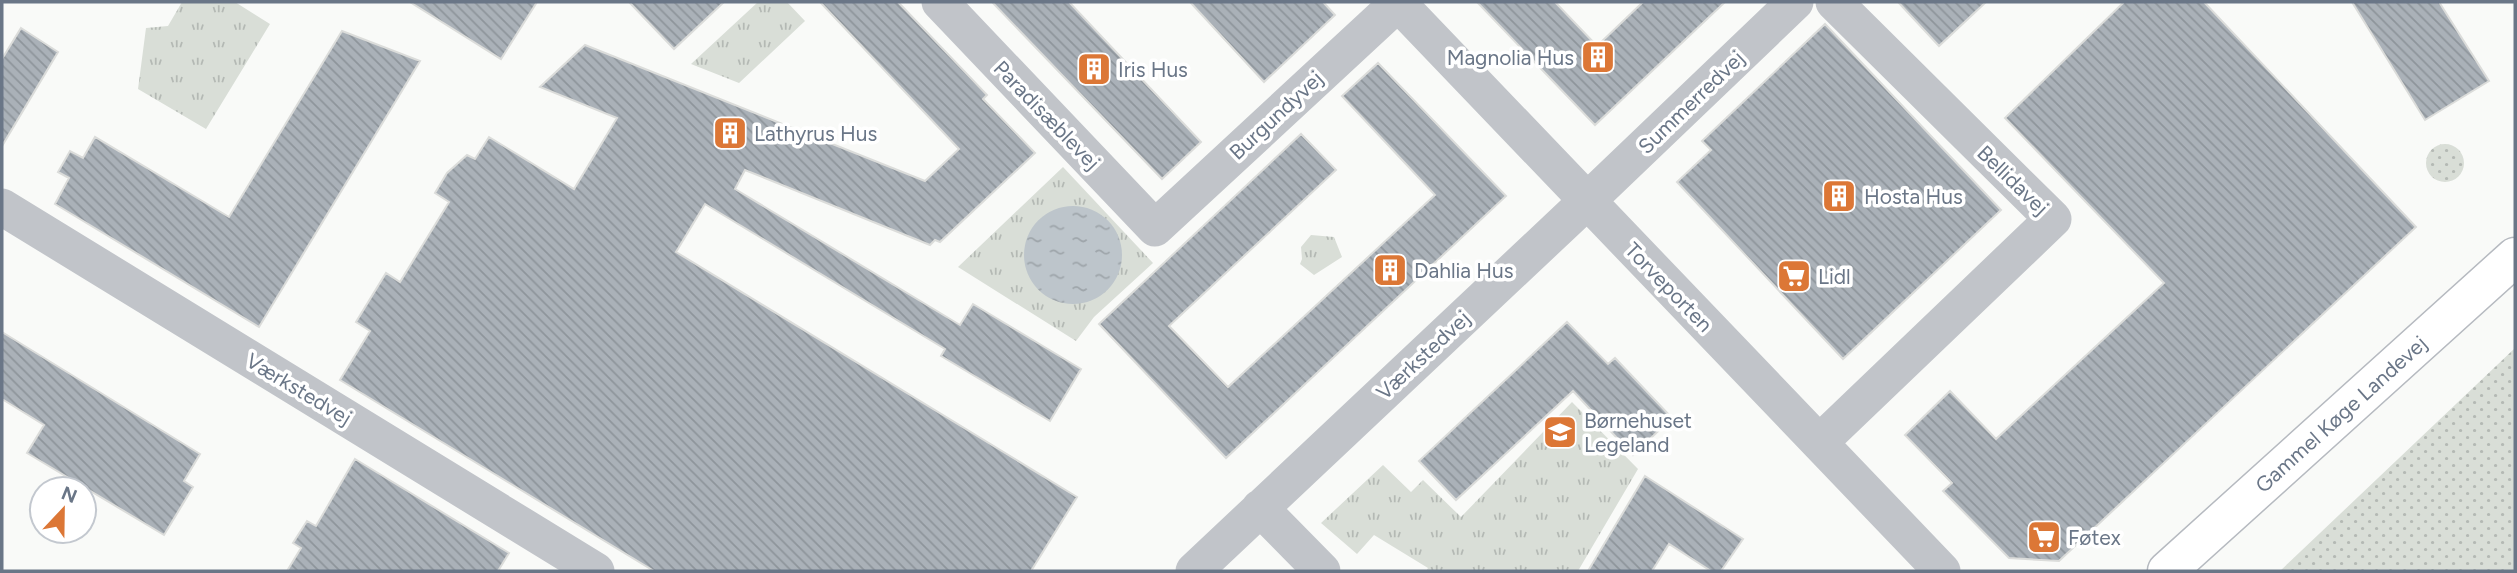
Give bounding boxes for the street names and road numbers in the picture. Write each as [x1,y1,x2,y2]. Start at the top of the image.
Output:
street label: Summerredvej [1633,45,1749,159]
street label: Paradisæblevej [989,55,1105,175]
street label: Burgundyvej [1224,65,1328,165]
street label: Bellidavej [1972,140,2054,220]
street label: Torveporten [1620,237,1718,337]
street label: Værkstedvej [1371,305,1475,405]
street label: Gammel Køge Landevej [2250,330,2432,498]
street label: Værkstedvej [242,348,356,430]

